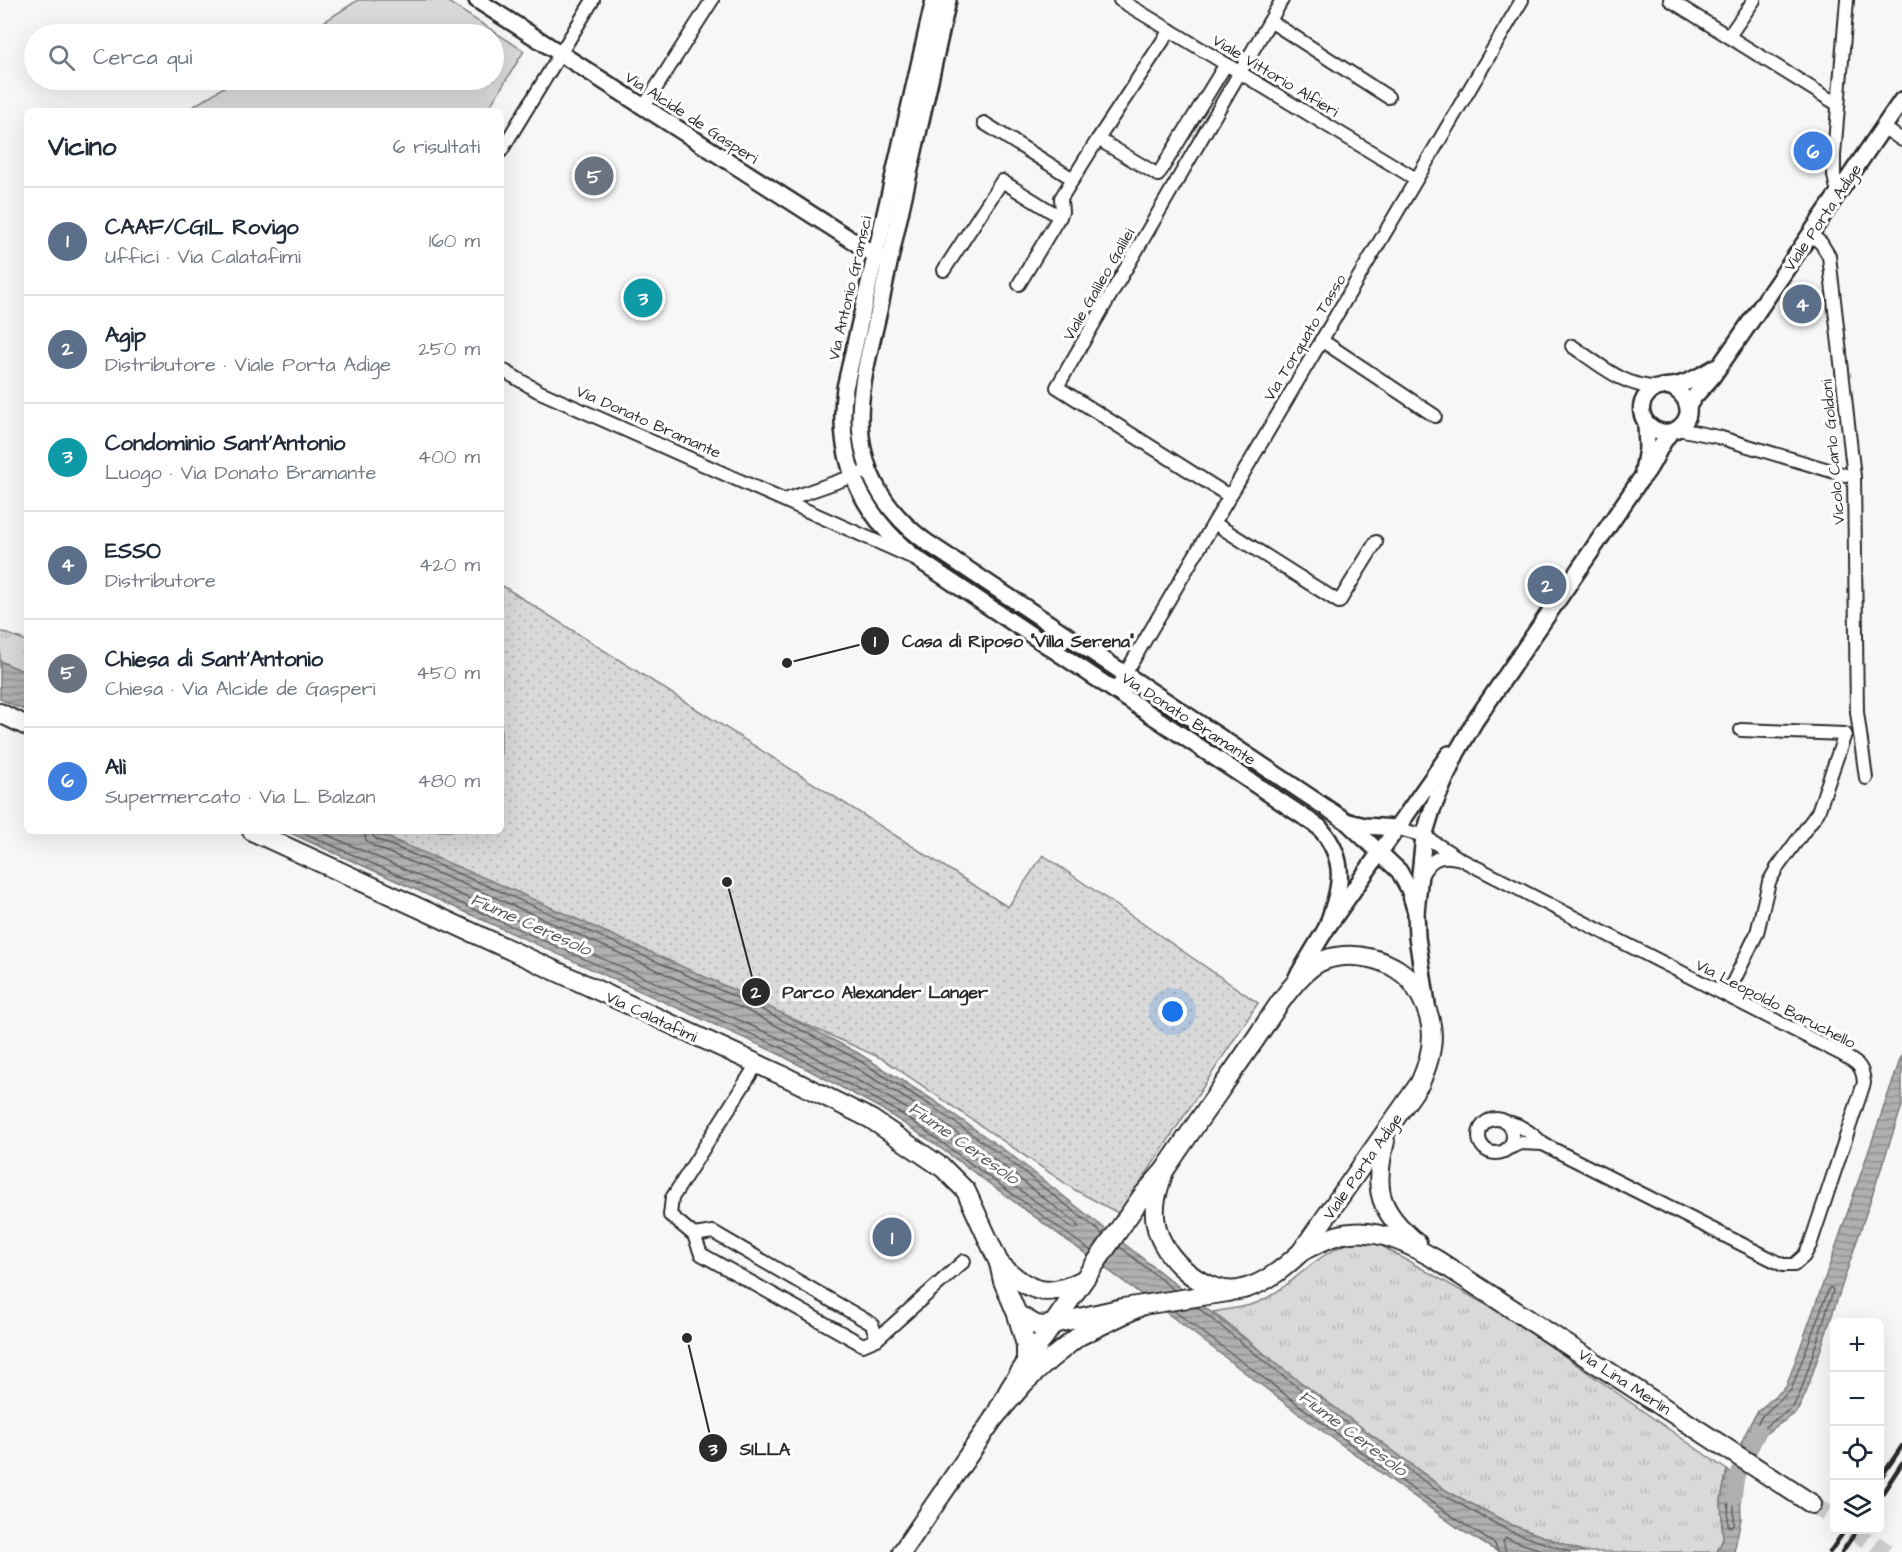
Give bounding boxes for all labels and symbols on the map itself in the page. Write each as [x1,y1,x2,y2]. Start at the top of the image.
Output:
street label: Viale Vittorio Alfieri [1208,29,1343,123]
street label: Via Alcide de Gasperi [621,66,763,170]
pin: 6 [1794,128,1832,174]
pin: 5 [574,154,614,198]
street label: Viale Porta Adige [1779,159,1868,276]
street label: Via Antonio Gramsci [823,213,877,363]
street label: Viale Galileo Galilei [1058,224,1140,345]
street label: Via Torquato Tasso [1258,270,1351,405]
pin: 3 [624,276,662,320]
pin: 4 [1782,282,1822,326]
street label: Vicolo Carlo Goldoni [1816,378,1850,526]
street label: Via Donato Bramante [573,380,725,464]
pin: 2 [1528,562,1566,608]
callout: Casa di Riposo "Villa Serena" [860,623,1146,659]
text: 1 [874,629,877,654]
text: Casa di Riposo "Villa Serena" [902,629,1135,654]
street label: Via Donato Bramante [1117,667,1260,771]
water label: Fiume Ceresolo [467,887,597,963]
street label: Via Leopoldo Baruchello [1692,954,1859,1054]
callout: Parco Alexander Langer [741,974,1000,1010]
text: 2 [750,980,762,1005]
text: Parco Alexander Langer [782,980,988,1006]
street label: Via Calatafimi [602,986,701,1048]
your location [1158,997,1187,1026]
water label: Fiume Ceresolo [903,1096,1025,1192]
street label: Viale Porta Adige [1318,1109,1409,1225]
pin: 1 [872,1214,912,1260]
street label: Via Lina Merlin [1574,1344,1675,1420]
water label: Fiume Ceresolo [1293,1384,1413,1483]
callout: SILLA [698,1430,802,1466]
text: 3 [707,1437,718,1462]
text: SILLA [739,1437,791,1462]

